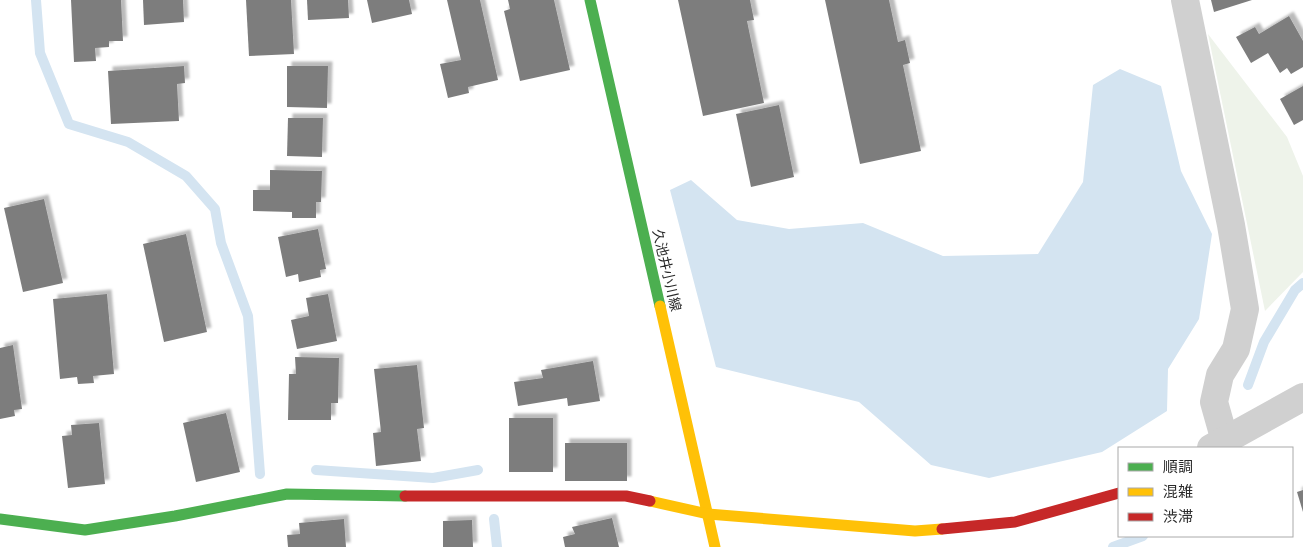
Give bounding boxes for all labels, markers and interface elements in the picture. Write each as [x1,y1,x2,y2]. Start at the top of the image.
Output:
street label: 久池井小川線 [649,227,685,313]
legend [1118,447,1293,537]
text: 順調 [1163,457,1193,476]
text: 混雑 [1163,482,1193,501]
text: 渋滞 [1163,507,1193,526]

